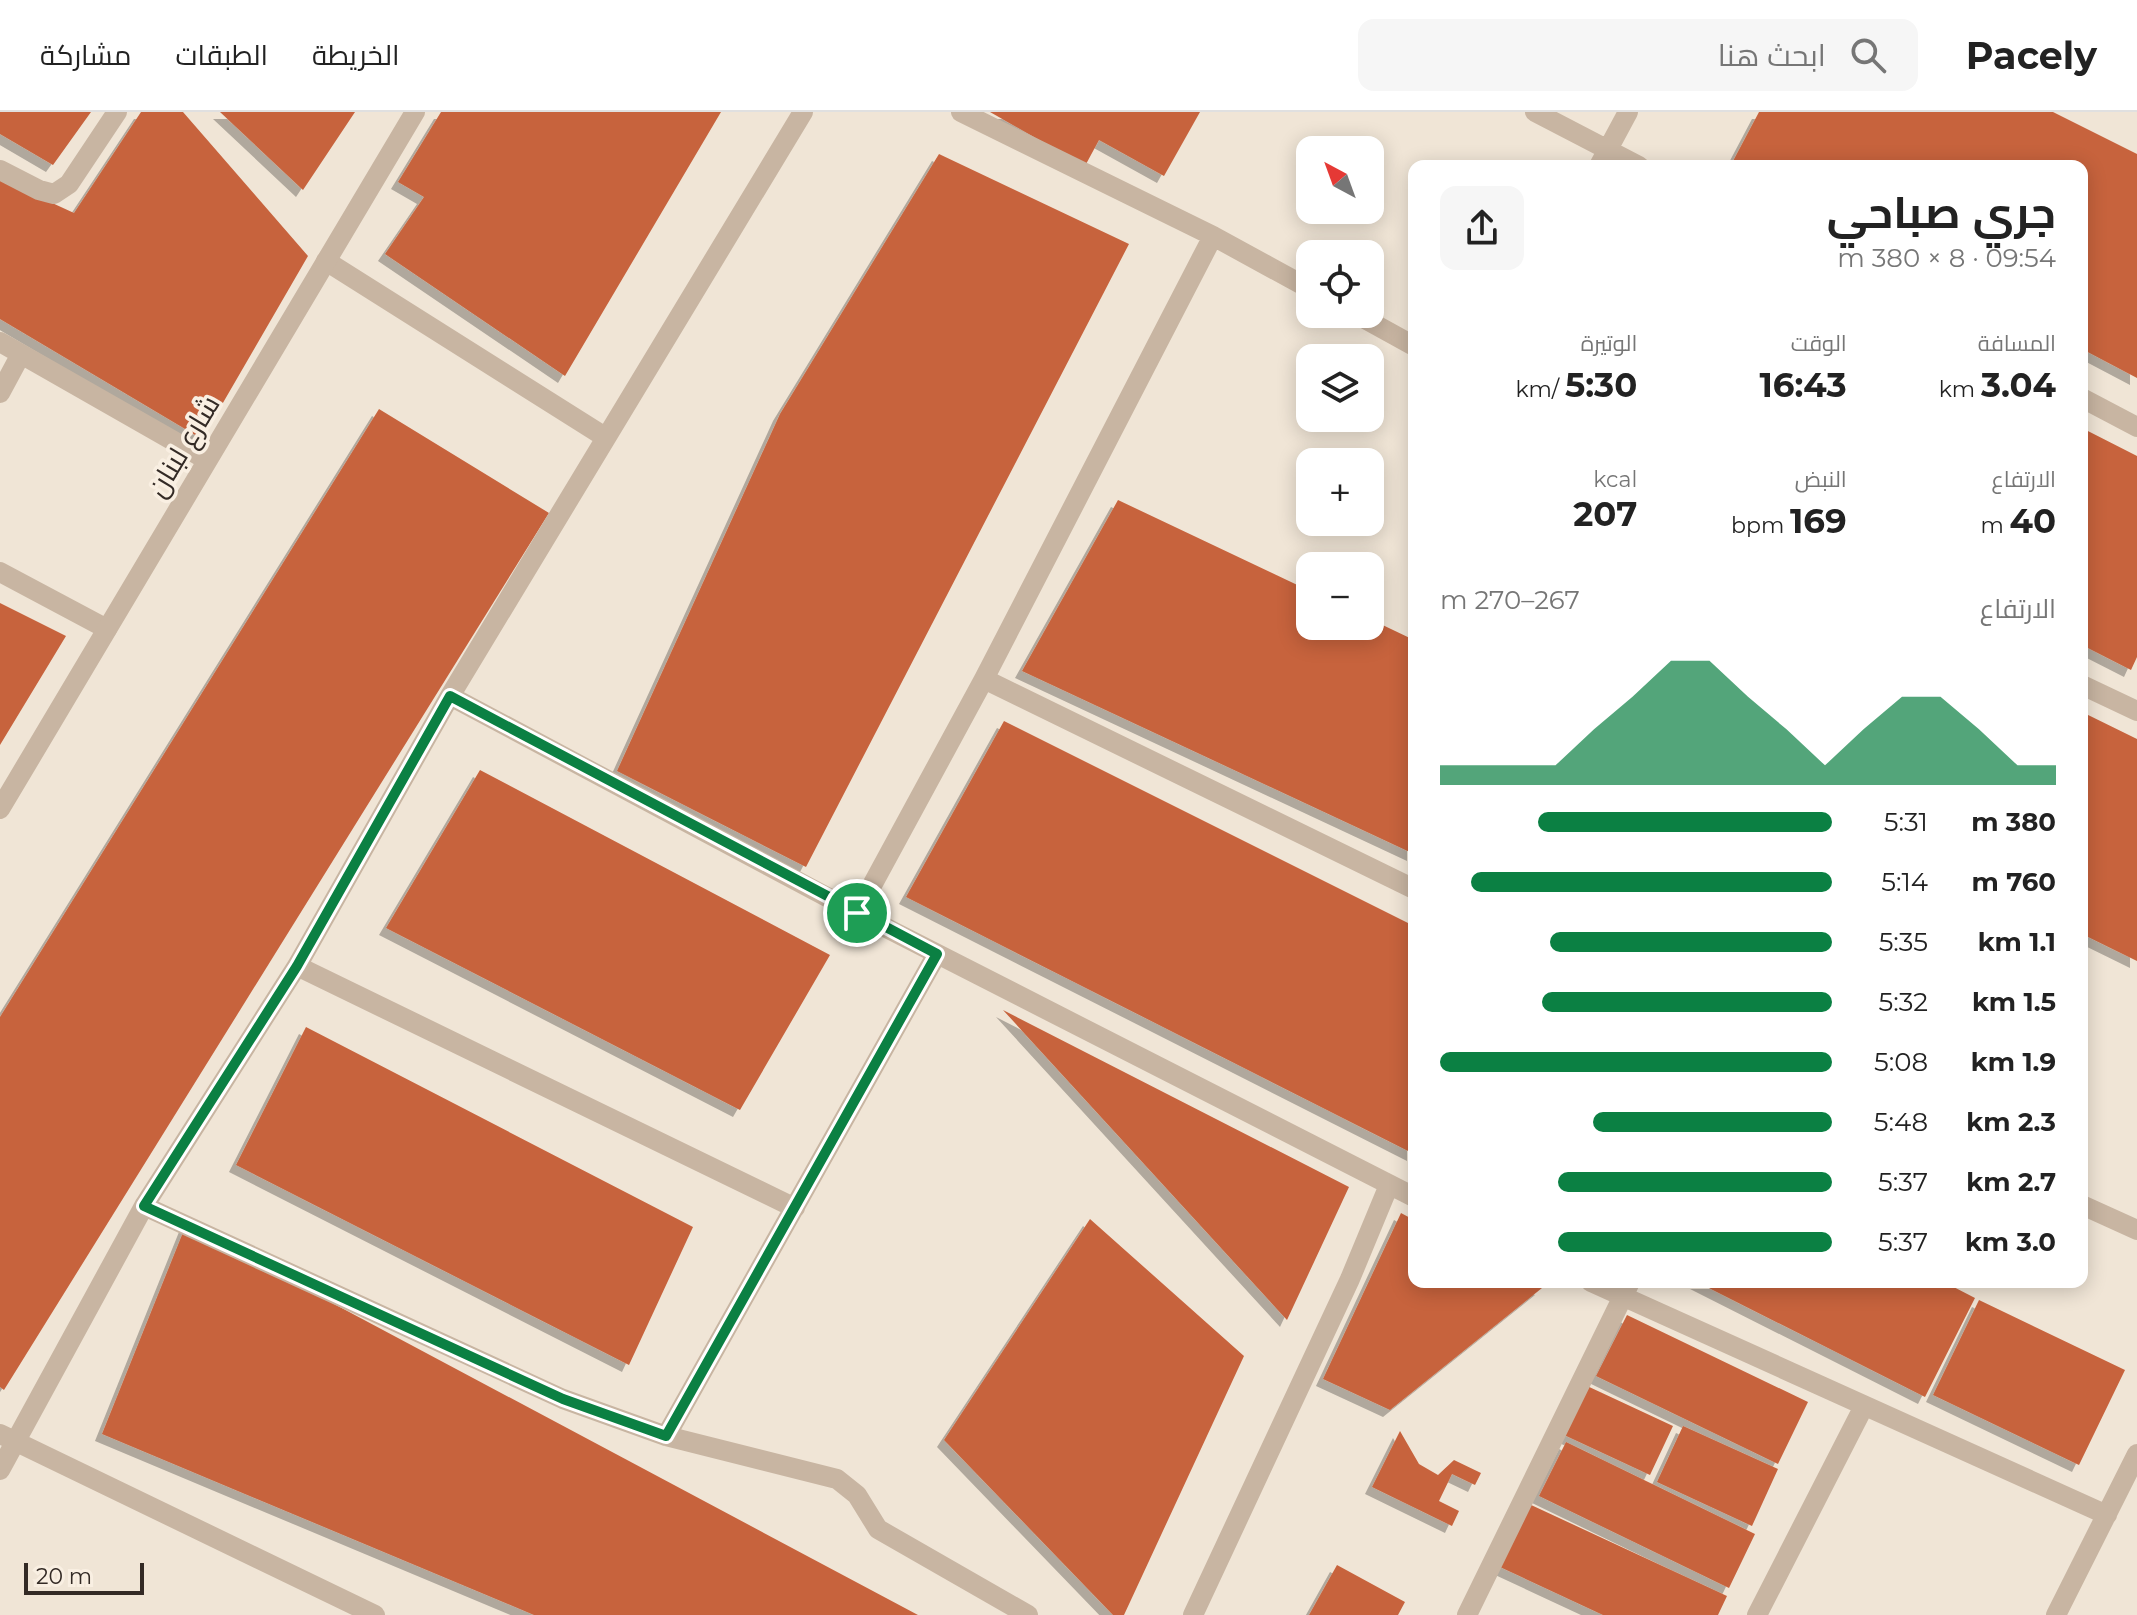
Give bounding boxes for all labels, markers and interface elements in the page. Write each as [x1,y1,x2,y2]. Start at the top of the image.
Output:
search box [1358,19,1918,91]
text: Pacely [1966,32,2097,79]
icon: search [1846,33,1890,77]
text: ابحث هنا [1718,37,1826,74]
text: مشاركة [40,38,131,72]
text: الطبقات [175,38,268,72]
text: الخريطة [312,38,399,72]
north arrow [1296,136,1384,224]
map controls [1296,136,1384,640]
text: جري صباحي [1827,185,2056,239]
button: share [1440,186,1524,270]
button: locate [1296,240,1384,328]
text: 09:54 · 8 × 380 m [1837,242,2056,274]
text: الوتيرة [1581,330,1637,357]
text: الوقت [1791,330,1847,357]
text: المسافة [1978,330,2056,357]
button: layers [1296,344,1384,432]
text: 5:30 [1565,364,1637,406]
text: 16:43 [1759,364,1847,406]
text: 3.04 [1981,364,2056,406]
text: /km [1516,376,1565,403]
text: km [1939,376,1981,403]
street label: شارع لبنان [139,389,228,504]
button: + [1296,448,1384,536]
text: kcal [1593,466,1637,493]
text: النبض [1795,466,1847,493]
text: الارتفاع [1992,466,2056,493]
text: 207 [1573,493,1637,535]
text: 169 [1790,500,1847,542]
text: 40 [2009,500,2056,542]
text: bpm [1731,512,1790,539]
text: m [1980,512,2009,539]
button: − [1296,552,1384,640]
text: 267–270 m [1440,584,1580,616]
text: الارتفاع [1980,593,2056,625]
text: 5:31 [1884,806,1928,838]
text: 380 m [1971,806,2056,838]
text: 5:14 [1881,866,1928,898]
text: 760 m [1972,866,2056,898]
pin [823,879,891,947]
icon: arrive [835,891,879,935]
text: 5:35 [1879,926,1928,958]
text: 1.1 km [1978,926,2056,958]
text: 5:32 [1878,986,1928,1018]
text: 1.5 km [1972,986,2056,1018]
text: 5:08 [1874,1046,1928,1078]
text: 1.9 km [1971,1046,2056,1078]
text: 5:48 [1874,1106,1928,1138]
text: 2.3 km [1966,1106,2056,1138]
text: 5:37 [1878,1166,1928,1198]
text: 2.7 km [1966,1166,2056,1198]
text: 5:37 [1878,1226,1928,1258]
text: 3.0 km [1965,1226,2056,1258]
scale bar [24,1559,144,1595]
text: 20 m [36,1563,92,1590]

